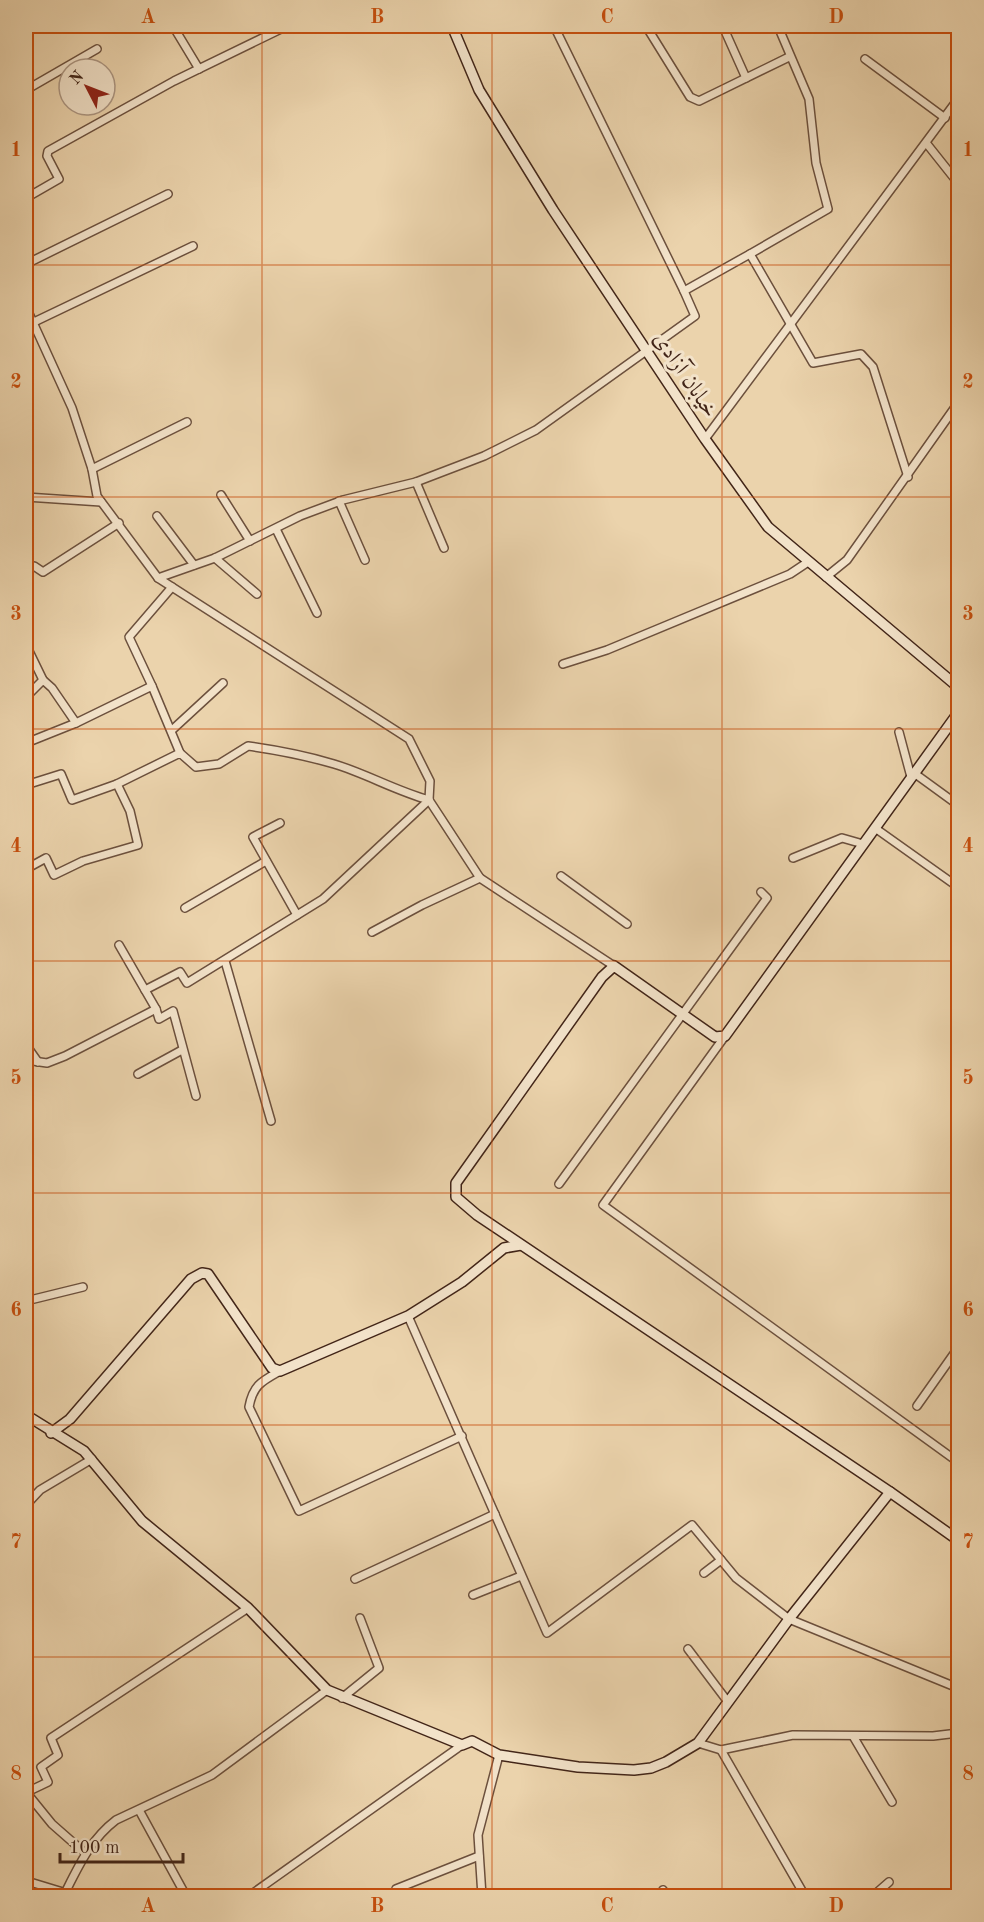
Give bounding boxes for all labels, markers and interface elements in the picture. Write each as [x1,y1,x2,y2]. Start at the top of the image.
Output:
text: A [140,8,156,28]
text: B [370,8,384,28]
text: C [600,8,614,28]
text: D [828,8,844,28]
north arrow [57,57,117,117]
text: N [67,68,88,88]
text: 1 [10,141,22,161]
text: 1 [962,141,974,161]
street label: خیابان آزادی [648,326,725,422]
text: 2 [10,373,22,393]
text: 2 [962,373,974,393]
text: 3 [10,605,22,625]
text: 3 [962,605,974,625]
text: 4 [10,837,22,857]
text: 4 [962,837,974,857]
text: 5 [10,1068,22,1089]
text: 5 [962,1068,974,1089]
text: 6 [10,1301,22,1321]
text: 6 [962,1301,974,1321]
text: 7 [10,1533,22,1553]
text: 7 [962,1533,974,1553]
text: 8 [10,1765,22,1785]
text: 8 [962,1765,974,1785]
scale bar [60,1826,183,1864]
text: 100 m [69,1839,120,1857]
text: A [140,1897,156,1917]
text: B [370,1897,384,1917]
text: C [600,1897,614,1917]
text: D [828,1897,844,1917]

